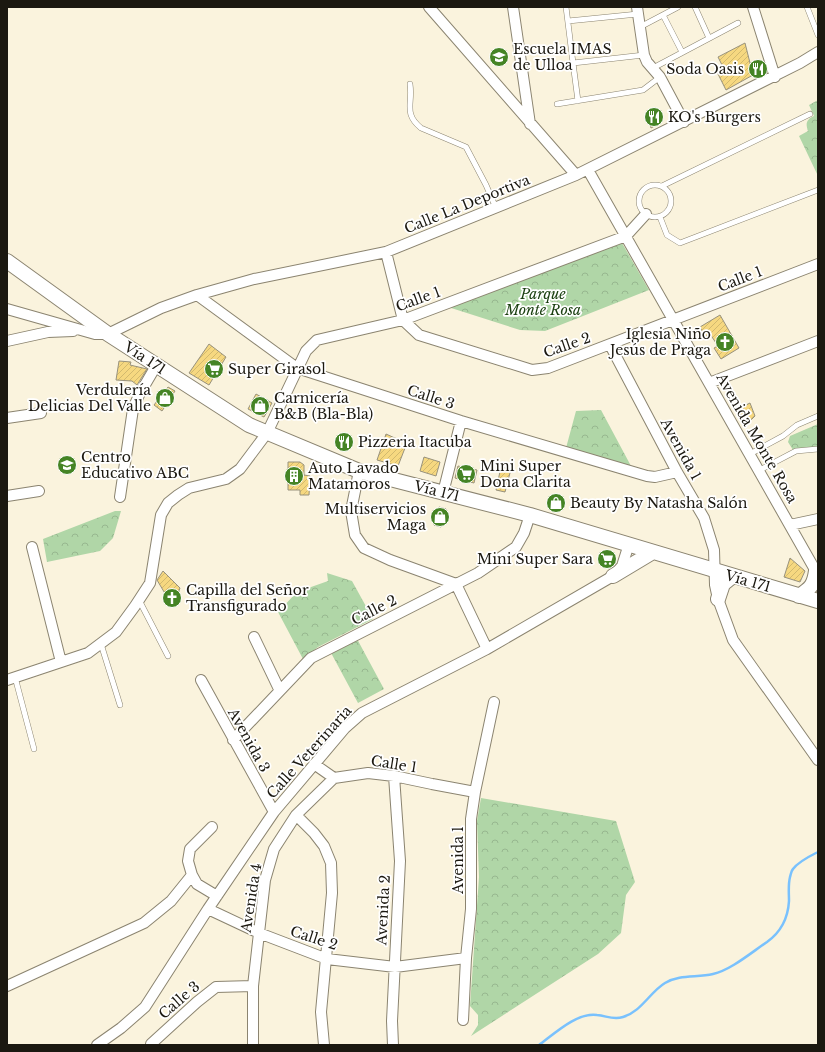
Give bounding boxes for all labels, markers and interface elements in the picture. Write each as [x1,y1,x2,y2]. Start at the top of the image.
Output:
place label: Escuela IMAS de Ulloa [513,40,612,74]
school or university icon: Escuela IMAS de Ulloa [488,46,510,68]
restaurant icon: Soda Oasis [747,58,769,80]
place label: Soda Oasis [666,60,744,78]
restaurant icon: KO's Burgers [643,106,665,128]
place label: KO's Burgers [668,108,761,126]
street label: Calle La Deportiva [402,171,533,237]
street label: Calle 1 [715,262,765,296]
street label: Calle 1 [393,283,443,315]
park label: Parque Monte Rosa [504,285,581,319]
place label: Iglesia Niño Jesús de Praga [608,325,711,359]
street label: Calle 2 [541,329,593,361]
church icon: Iglesia Niño Jesús de Praga [714,331,736,353]
street label: Vía 171 [120,337,169,378]
supermarket icon: Super Girasol [203,358,225,380]
place label: Super Girasol [228,360,326,378]
street label: Avenida Monte Rosa [712,369,802,506]
place label: Verdulería Delicias Del Valle [28,381,151,415]
street label: Calle 3 [405,381,457,413]
shop icon: Verdulería Delicias Del Valle [154,387,176,409]
place label: Carnicería B&B (Bla-Bla) [274,389,373,423]
shop icon: Carnicería B&B (Bla-Bla) [249,395,271,417]
street label: Avenida 1 [656,414,705,483]
restaurant icon: Pizzeria Itacuba [333,431,355,453]
place label: Pizzeria Itacuba [358,433,472,451]
place label: Centro Educativo ABC [81,448,189,482]
school or university icon: Centro Educativo ABC [56,454,78,476]
place label: Mini Super Dona Clarita [480,457,571,491]
place label: Auto Lavado Matamoros [307,459,399,493]
supermarket icon: Mini Super Dona Clarita [455,463,477,485]
building icon: Auto Lavado Matamoros [283,465,305,487]
street label: Vía 171 [411,476,462,505]
shop icon: Beauty By Natasha Salón [545,492,567,514]
place label: Beauty By Natasha Salón [570,494,748,512]
place label: Multiservicios Maga [325,500,426,534]
shop icon: Multiservicios Maga [429,506,451,528]
supermarket icon: Mini Super Sara [596,548,618,570]
place label: Mini Super Sara [477,550,593,568]
street label: Vía 171 [722,566,773,596]
place label: Capilla del Señor Transfigurado [186,581,309,615]
church icon: Capilla del Señor Transfigurado [161,587,183,609]
street label: Calle 2 [348,591,400,629]
street label: Calle Veterinaria [263,702,356,802]
street label: Avenida 3 [224,704,274,775]
street label: Calle 1 [370,751,418,777]
street label: Avenida 1 [449,826,467,895]
street label: Avenida 4 [236,862,265,935]
street label: Avenida 2 [372,874,394,947]
street label: Calle 2 [288,922,340,954]
street label: Calle 3 [155,977,203,1023]

